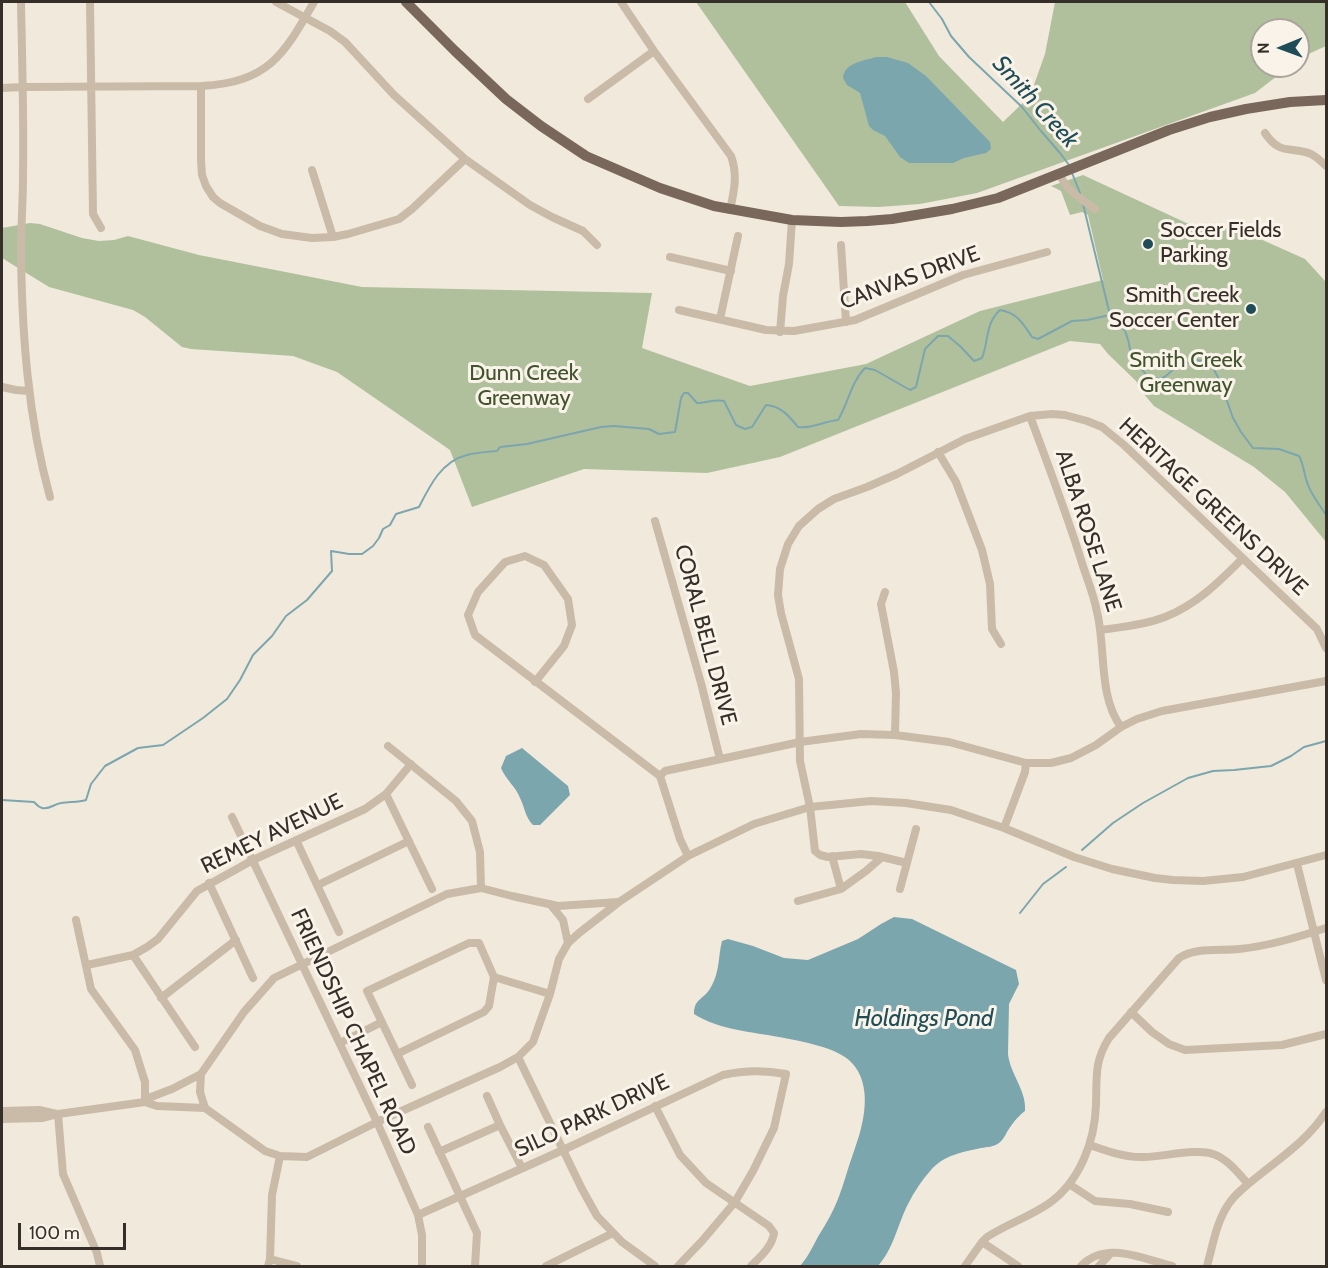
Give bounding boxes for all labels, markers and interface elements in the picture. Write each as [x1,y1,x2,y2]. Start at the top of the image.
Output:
north arrow [1250,18,1310,78]
text: N [1254,42,1273,54]
water label: Smith Creek [986,50,1084,154]
place label: Soccer Fields Parking [1160,218,1281,270]
marker: Soccer Fields Parking [1141,237,1155,251]
street label: CANVAS DRIVE [837,240,983,316]
place label: Smith Creek Soccer Center [1109,283,1239,334]
marker: Smith Creek Soccer Center [1244,302,1258,316]
park label: Smith Creek Greenway [1129,348,1243,400]
park label: Dunn Creek Greenway [469,361,579,412]
street label: HERITAGE GREENS DRIVE [1113,413,1313,601]
street label: ALBA ROSE LANE [1049,447,1127,615]
street label: CORAL BELL DRIVE [668,542,742,728]
street label: REMEY AVENUE [197,788,347,880]
street label: FRIENDSHIP CHAPEL ROAD [284,905,422,1159]
water label: Holdings Pond [854,1005,994,1033]
street label: SILO PARK DRIVE [511,1069,673,1163]
scale bar [21,1211,129,1249]
text: 100 m [29,1222,80,1244]

